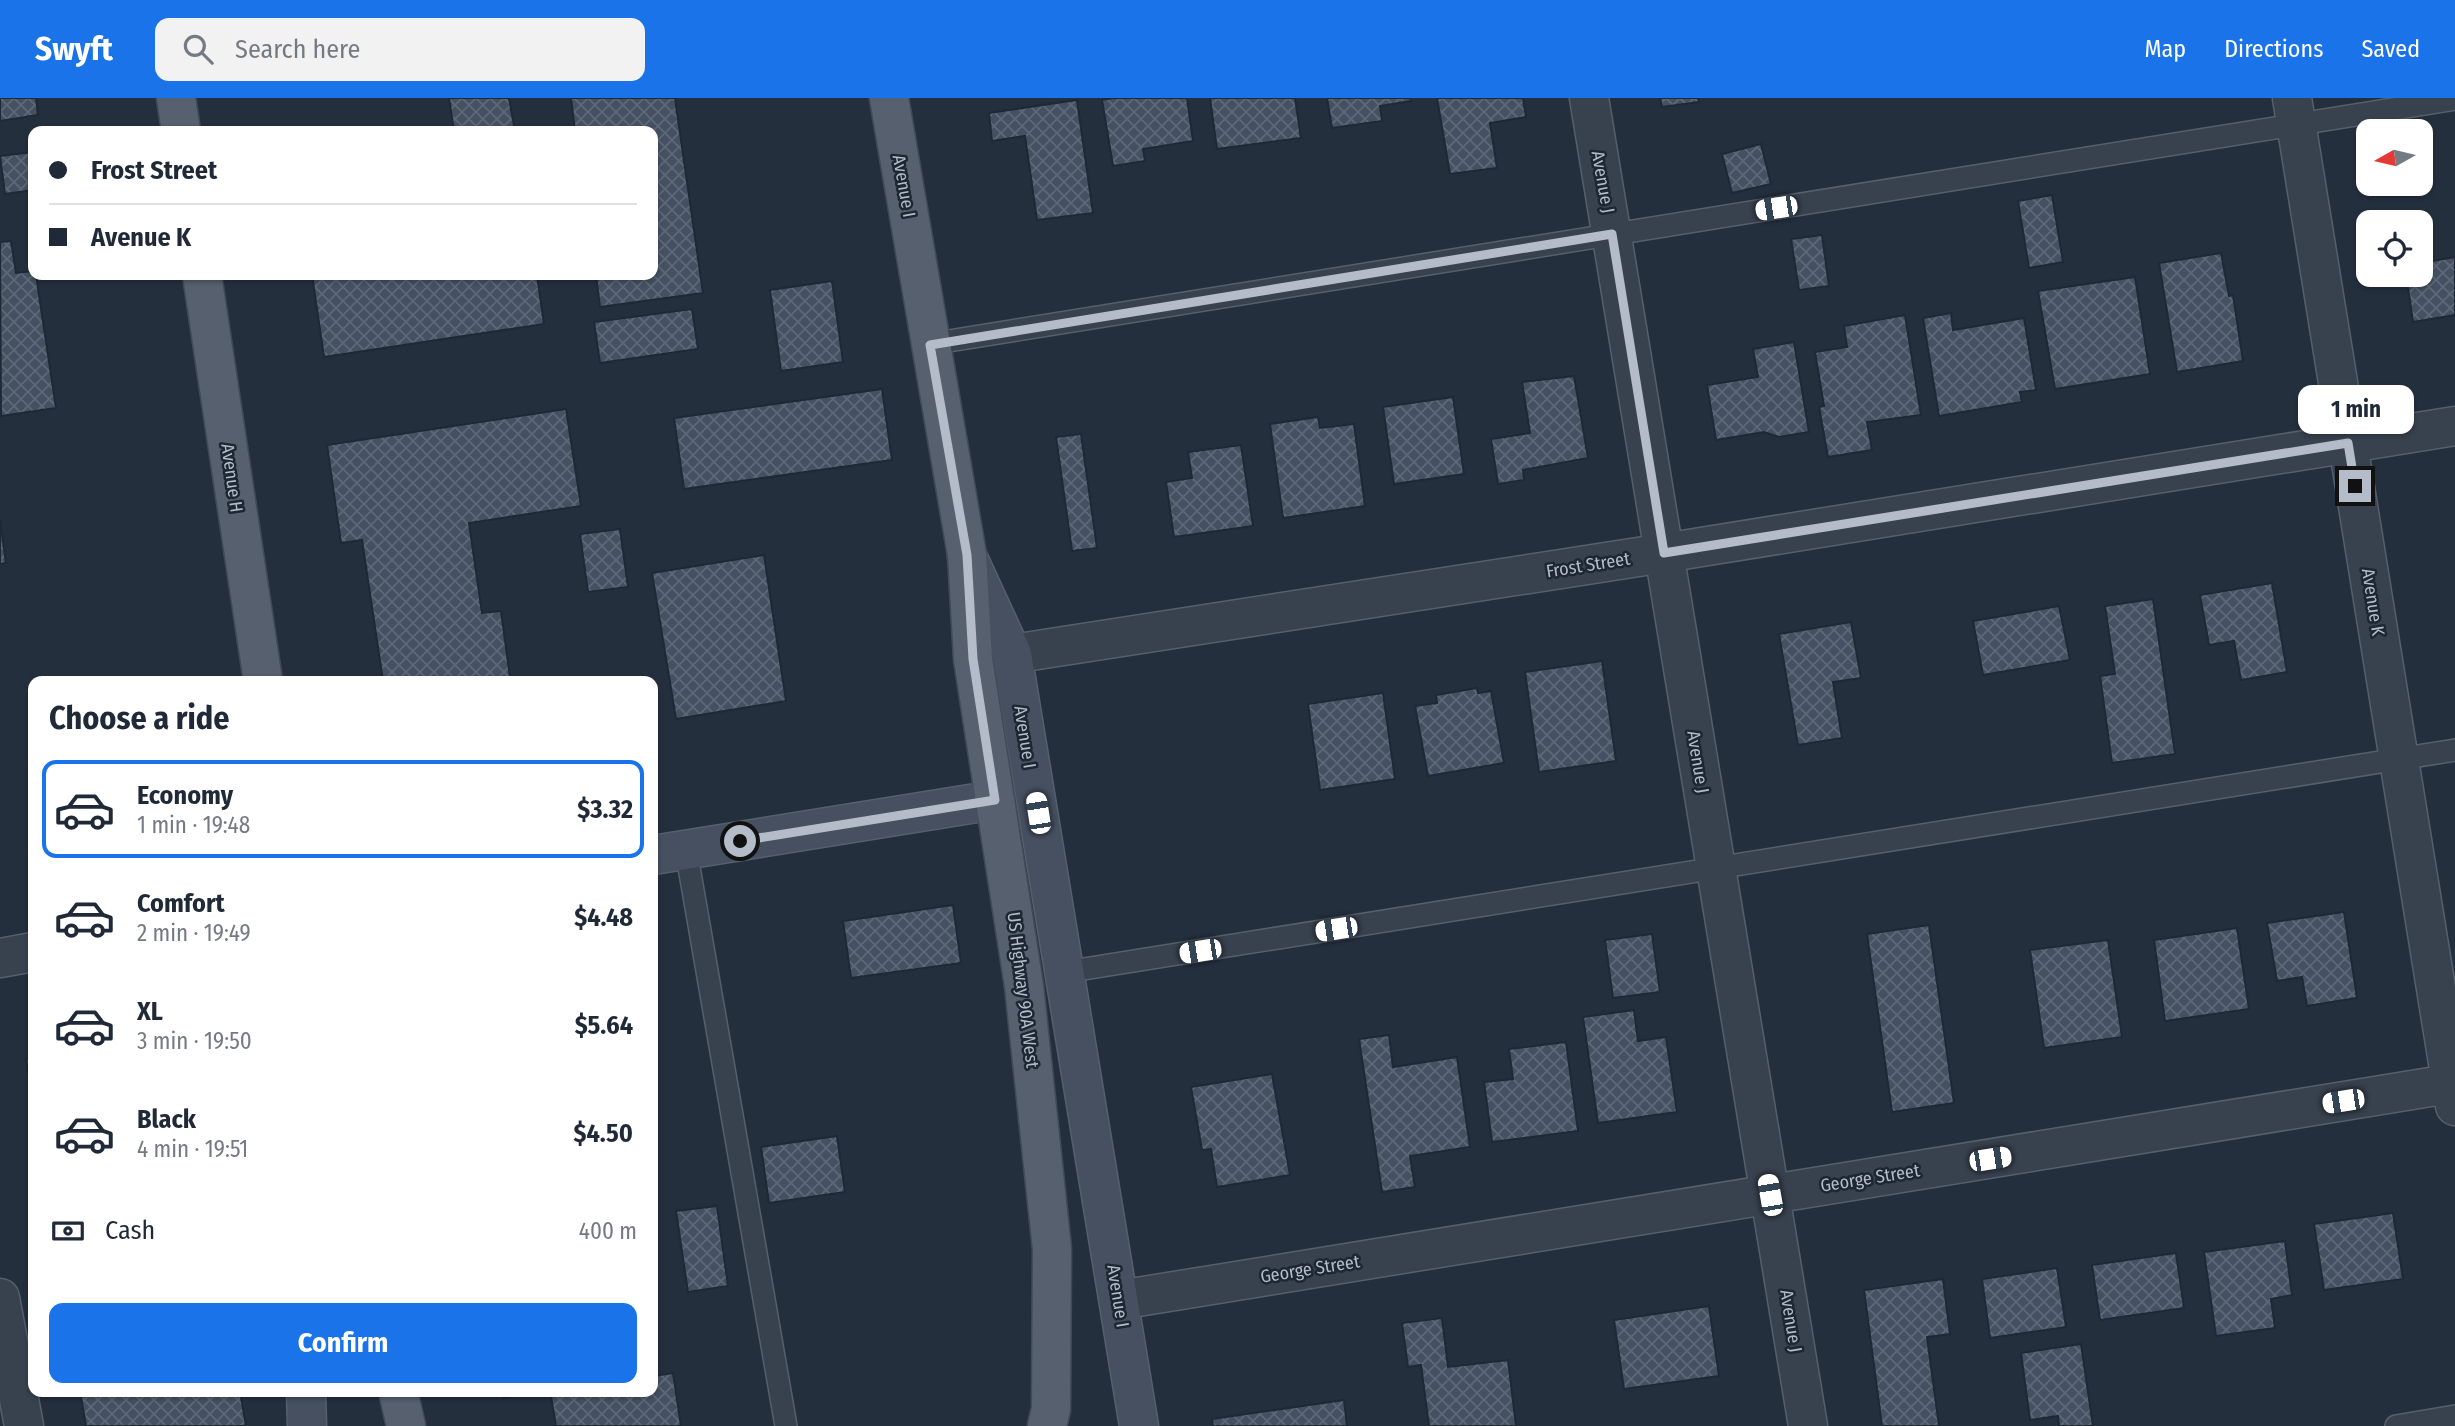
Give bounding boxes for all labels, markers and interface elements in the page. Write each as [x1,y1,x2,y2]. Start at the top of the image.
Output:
search box [155,18,645,81]
text: Swyft [35,29,113,69]
icon: search [179,30,217,68]
text: Search here [235,34,360,65]
text: Map [2145,35,2186,63]
text: Directions [2224,35,2323,63]
text: Saved [2361,35,2420,63]
north arrow [2356,119,2432,196]
map controls [2356,119,2433,287]
street label: Avenue J [1587,149,1619,215]
street label: Avenue I [888,153,920,219]
text: Frost Street [91,155,217,186]
car [1754,194,1799,222]
button: locate [2356,210,2433,287]
text: Avenue K [91,222,191,253]
callout: 1 min [2297,384,2413,434]
text: 1 min [2331,395,2381,423]
street label: Avenue H [216,442,248,514]
route end [2339,470,2371,502]
street label: Frost Street [1545,548,1632,582]
street label: Avenue K [2357,567,2389,638]
text: Choose a ride [49,699,230,737]
street label: Avenue I [1009,704,1041,770]
street label: Avenue J [1682,729,1714,795]
icon: car [53,778,116,841]
text: Economy [137,780,233,811]
car [1025,791,1052,835]
text: $3.32 [577,794,633,825]
text: 1 min · 19:48 [137,811,250,839]
route start [724,825,756,857]
icon: car [53,886,116,949]
text: Comfort [137,888,225,919]
text: $4.48 [574,902,633,933]
street label: US Highway 90A West [1003,911,1043,1069]
car [1314,915,1359,943]
text: 2 min · 19:49 [137,919,251,947]
car [1178,937,1223,965]
icon: car [53,994,116,1057]
text: XL [137,996,163,1027]
text: $5.64 [575,1010,633,1041]
text: 3 min · 19:50 [137,1027,252,1055]
car [2321,1087,2366,1115]
icon: car [53,1102,116,1165]
text: Black [137,1104,196,1135]
text: $4.50 [574,1118,633,1149]
text: 4 min · 19:51 [137,1135,248,1163]
car [1968,1145,2013,1173]
street label: George Street [1819,1159,1921,1197]
car [1757,1172,1784,1218]
icon: cash [49,1212,87,1250]
text: Cash [105,1215,155,1246]
text: 400 m [579,1217,637,1245]
street label: George Street [1259,1250,1361,1288]
street label: Avenue I [1102,1263,1134,1329]
street label: Avenue J [1775,1288,1807,1354]
button: Confirm [49,1303,637,1383]

